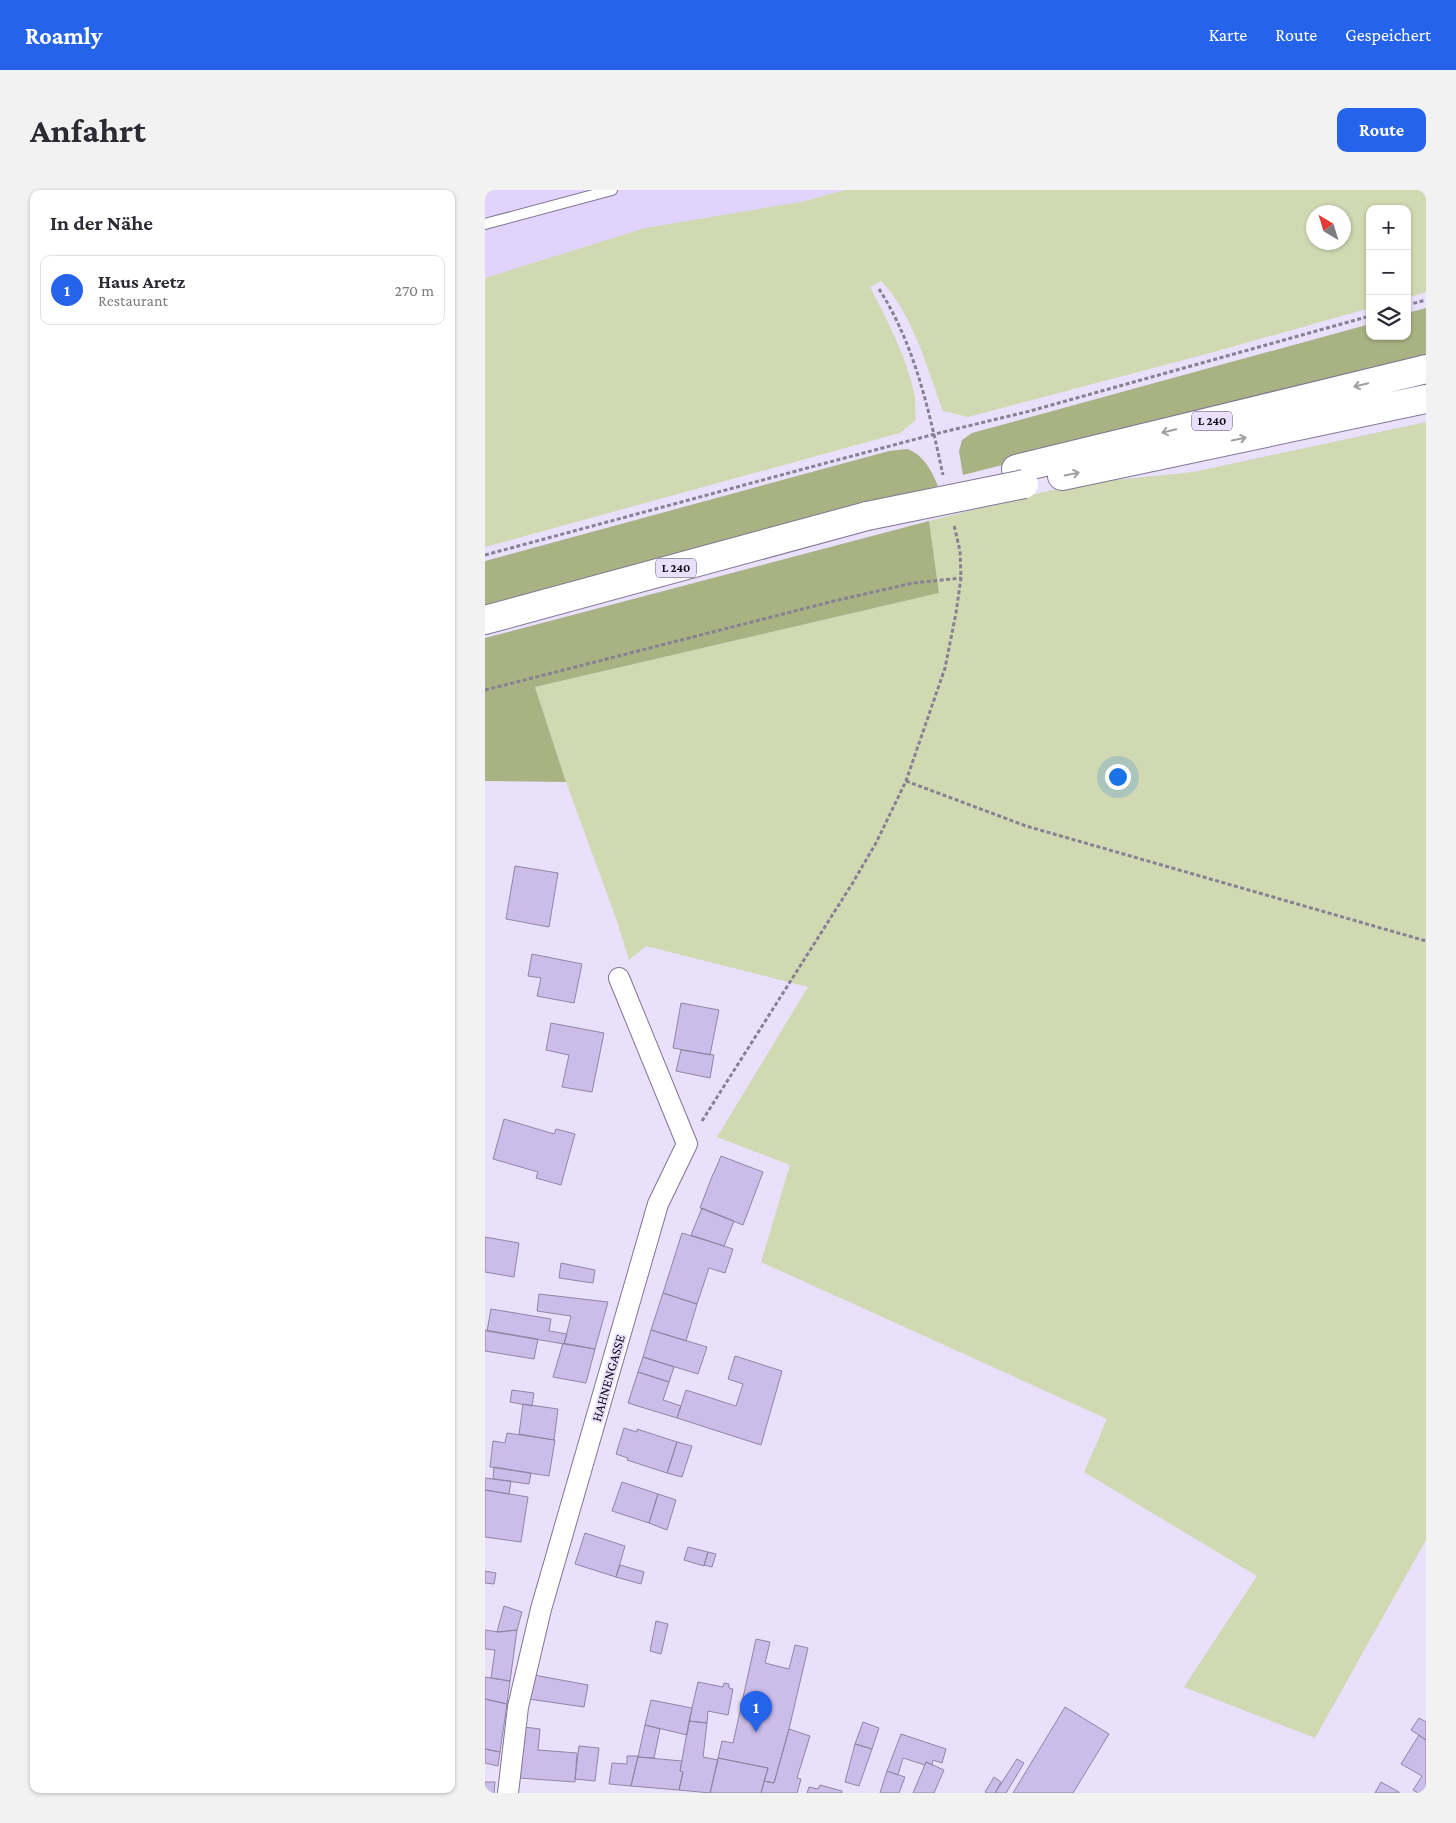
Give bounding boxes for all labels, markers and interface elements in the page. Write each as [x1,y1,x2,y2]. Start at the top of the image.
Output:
text: Roamly [25,22,102,49]
text: Karte [1209,25,1247,45]
text: Route [1275,25,1317,45]
text: Gespeichert [1345,25,1431,45]
button: Route [1337,108,1426,152]
text: Anfahrt [30,111,146,150]
north arrow [1306,205,1351,250]
map controls [1366,205,1411,340]
button: + [1366,205,1411,250]
text: In der Nähe [50,211,153,235]
button: − [1366,250,1411,295]
text: Haus Aretz [98,271,185,292]
text: 1 [64,282,70,299]
text: 270 m [395,282,434,299]
text: Restaurant [98,292,168,309]
button: layers [1366,295,1411,340]
one-way arrow [1353,381,1369,390]
road number: L 240 [1192,412,1232,430]
one-way arrow [1161,427,1177,436]
one-way arrow [1231,434,1247,443]
one-way arrow [1063,469,1079,478]
road number: L 240 [656,558,696,578]
your location [1105,764,1131,790]
street label: HAHNENGASSE [588,1332,628,1423]
pin: 1 [740,1691,772,1732]

